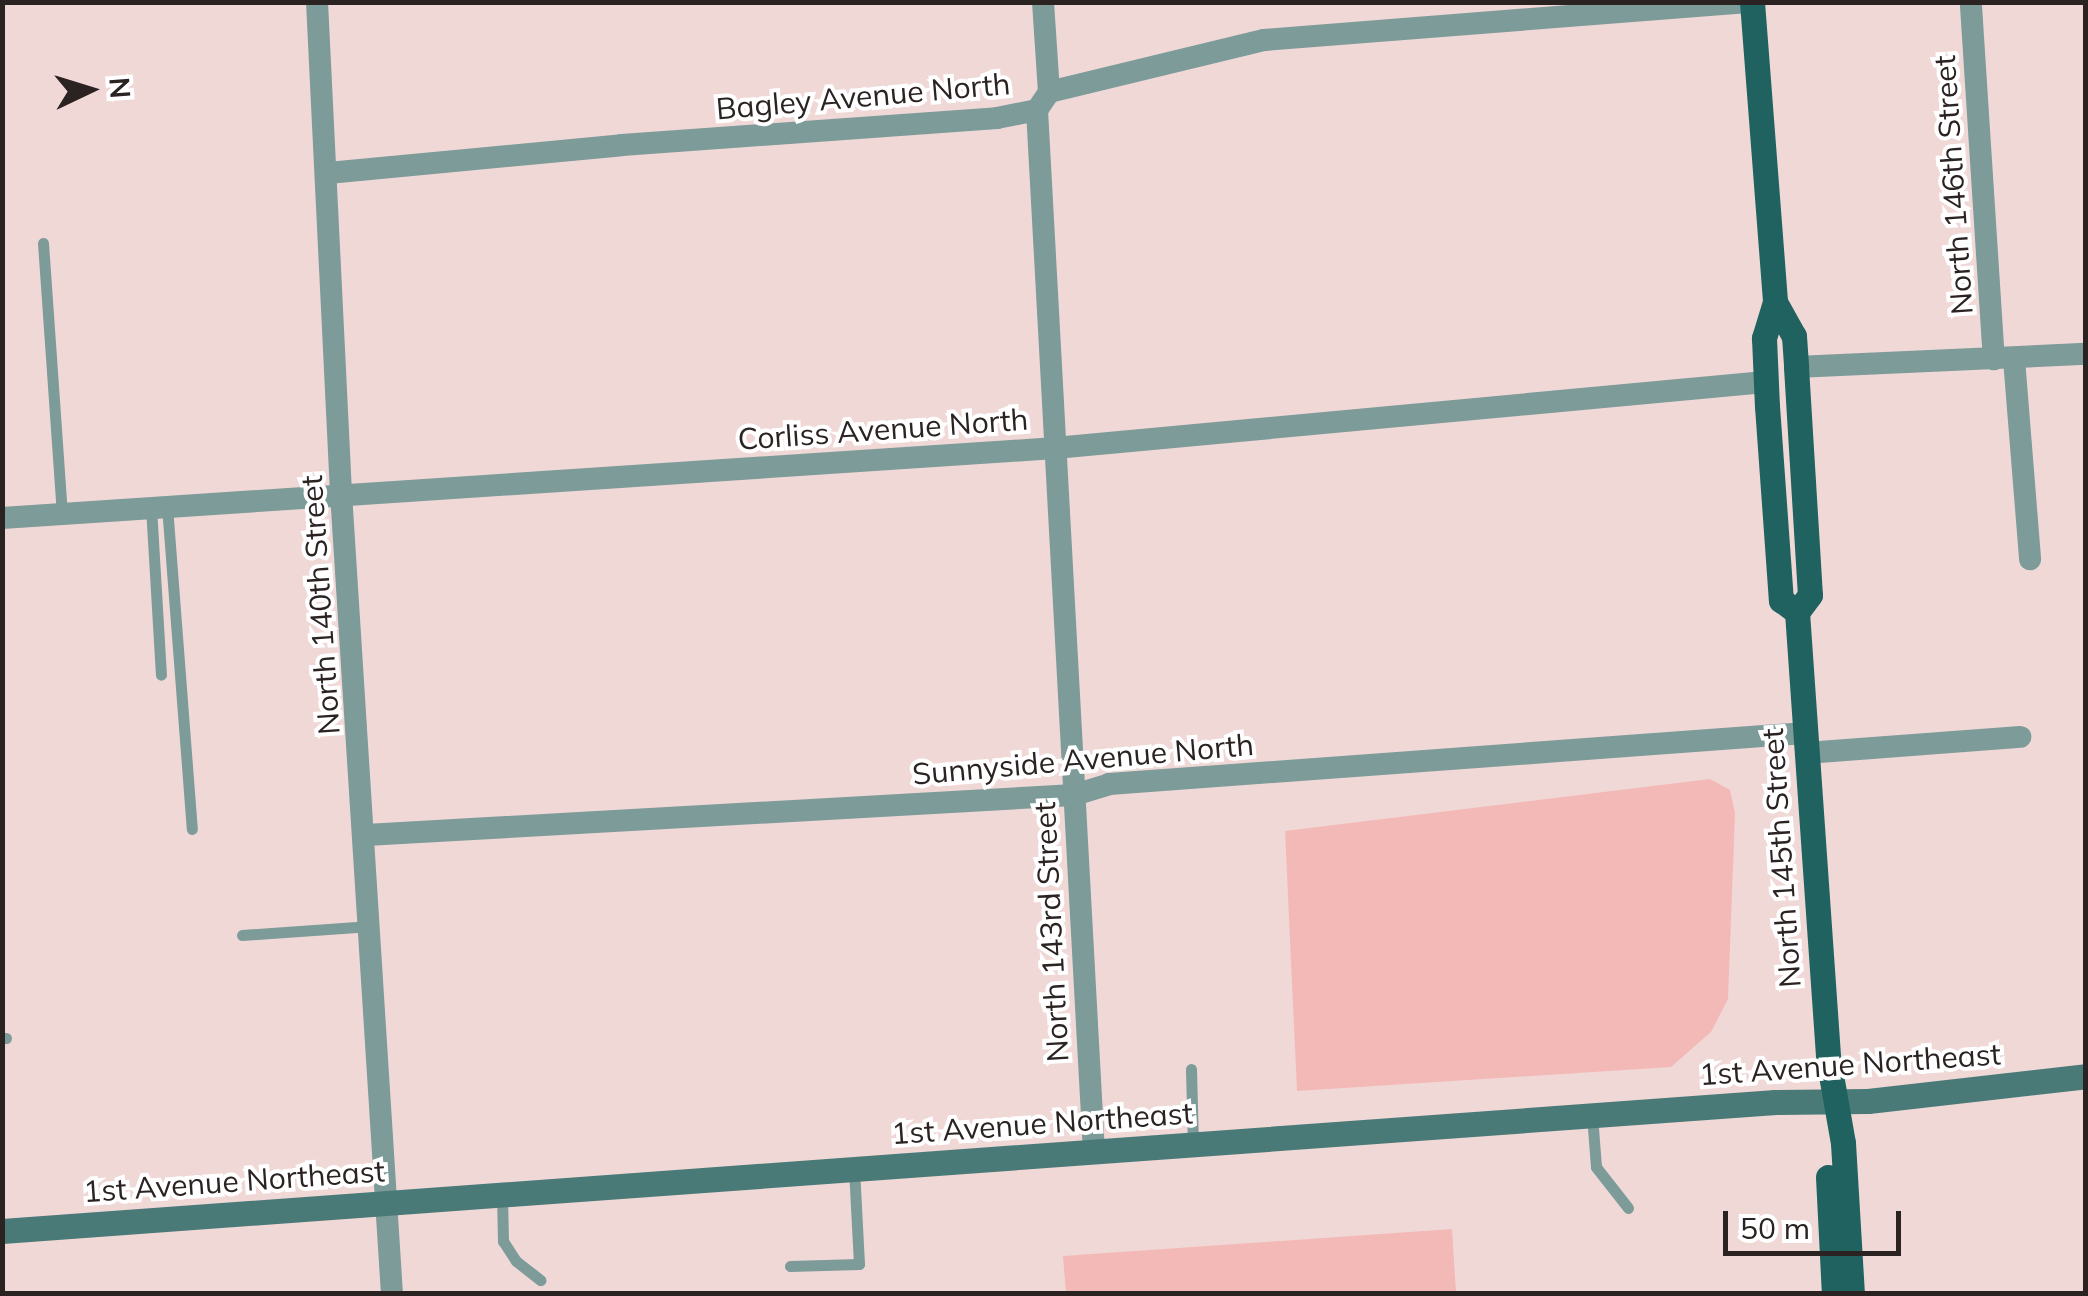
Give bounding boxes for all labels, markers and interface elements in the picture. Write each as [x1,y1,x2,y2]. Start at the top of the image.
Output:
north arrow [40,40,140,140]
street label: North 146th Street [1926,54,1980,316]
street label: Bagley Avenue North [714,65,1012,127]
text: N [102,76,139,100]
street label: Corliss Avenue North [737,401,1029,457]
street label: North 140th Street [293,474,347,736]
street label: Sunnyside Avenue North [911,726,1255,792]
street label: North 145th Street [1754,727,1808,989]
street label: North 143rd Street [1026,801,1076,1063]
street label: 1st Avenue Northeast [1698,1036,2002,1092]
street label: 1st Avenue Northeast [890,1095,1194,1151]
street label: 1st Avenue Northeast [82,1153,386,1209]
scale bar [1728,1191,1906,1253]
text: 50 m [1740,1209,1810,1247]

